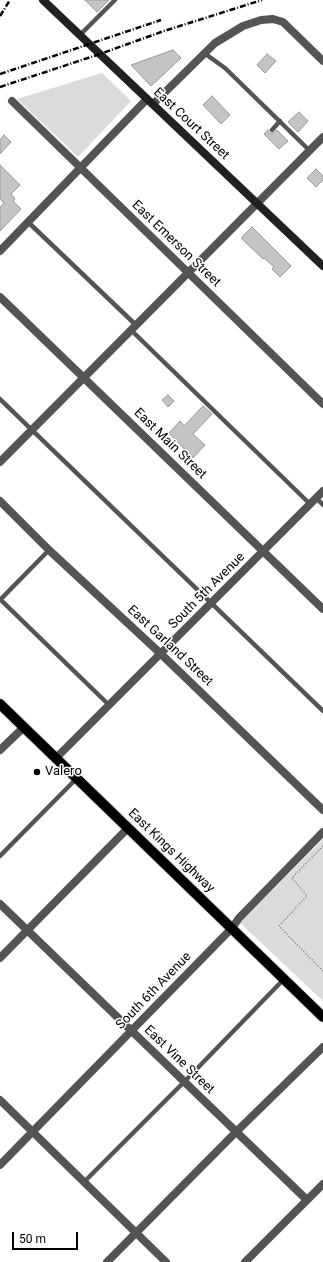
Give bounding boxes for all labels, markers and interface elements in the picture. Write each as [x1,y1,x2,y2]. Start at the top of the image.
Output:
street label: East Court Street [150,85,232,163]
street label: East Emerson Street [128,198,224,290]
street label: East Main Street [130,405,210,483]
street label: South 5th Avenue [166,550,248,632]
street label: East Garland Street [124,602,216,690]
place label: Valero [45,764,82,780]
marker: Valero [32,767,42,777]
street label: East Kings Highway [125,806,217,896]
street label: South 6th Avenue [113,949,195,1033]
street label: East Vine Street [141,1023,217,1097]
scale bar [14,1224,80,1250]
text: 50 m [19,1232,46,1246]

